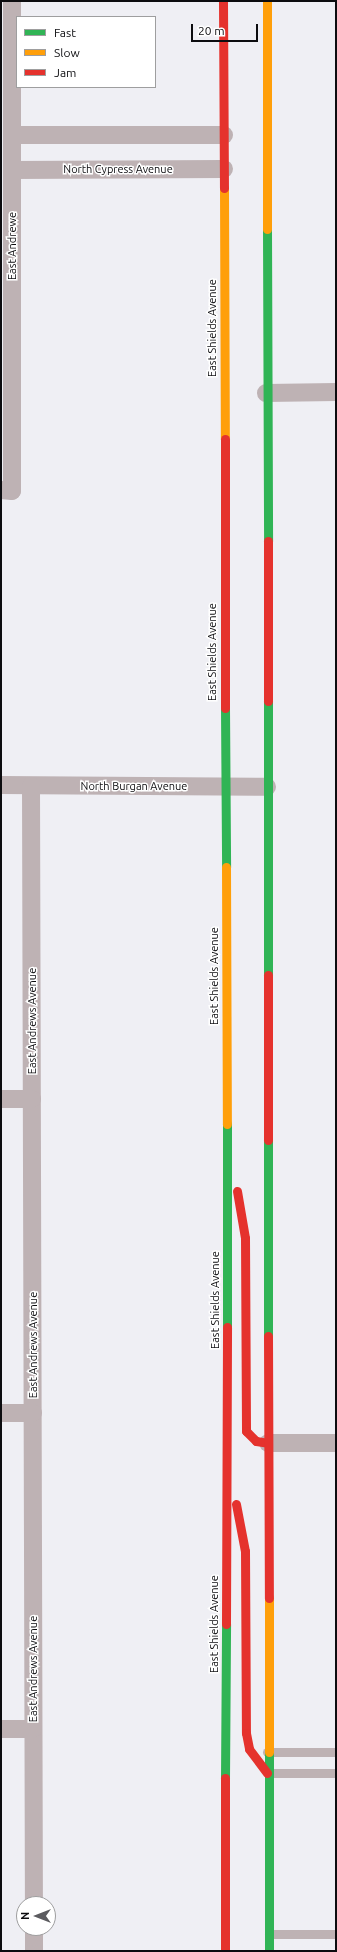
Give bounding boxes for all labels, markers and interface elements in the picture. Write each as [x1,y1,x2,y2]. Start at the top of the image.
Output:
legend [16,16,156,88]
scale bar [193,16,260,42]
text: 20 m [198,24,225,37]
text: Fast [54,26,76,39]
text: Slow [54,46,80,59]
text: Jam [54,66,76,79]
street label: North Cypress Avenue [63,162,173,176]
street label: East Andrewe [5,212,19,280]
street label: East Shields Avenue [205,279,219,377]
street label: East Shields Avenue [205,603,219,701]
street label: North Burgan Avenue [81,779,187,793]
street label: East Shields Avenue [207,927,221,1025]
street label: East Andrews Avenue [25,968,39,1074]
street label: East Shields Avenue [208,1251,222,1349]
street label: East Andrews Avenue [26,1292,40,1398]
street label: East Shields Avenue [207,1575,221,1673]
street label: East Andrews Avenue [26,1616,40,1722]
north arrow [16,1896,56,1936]
text: N [19,1912,31,1920]

